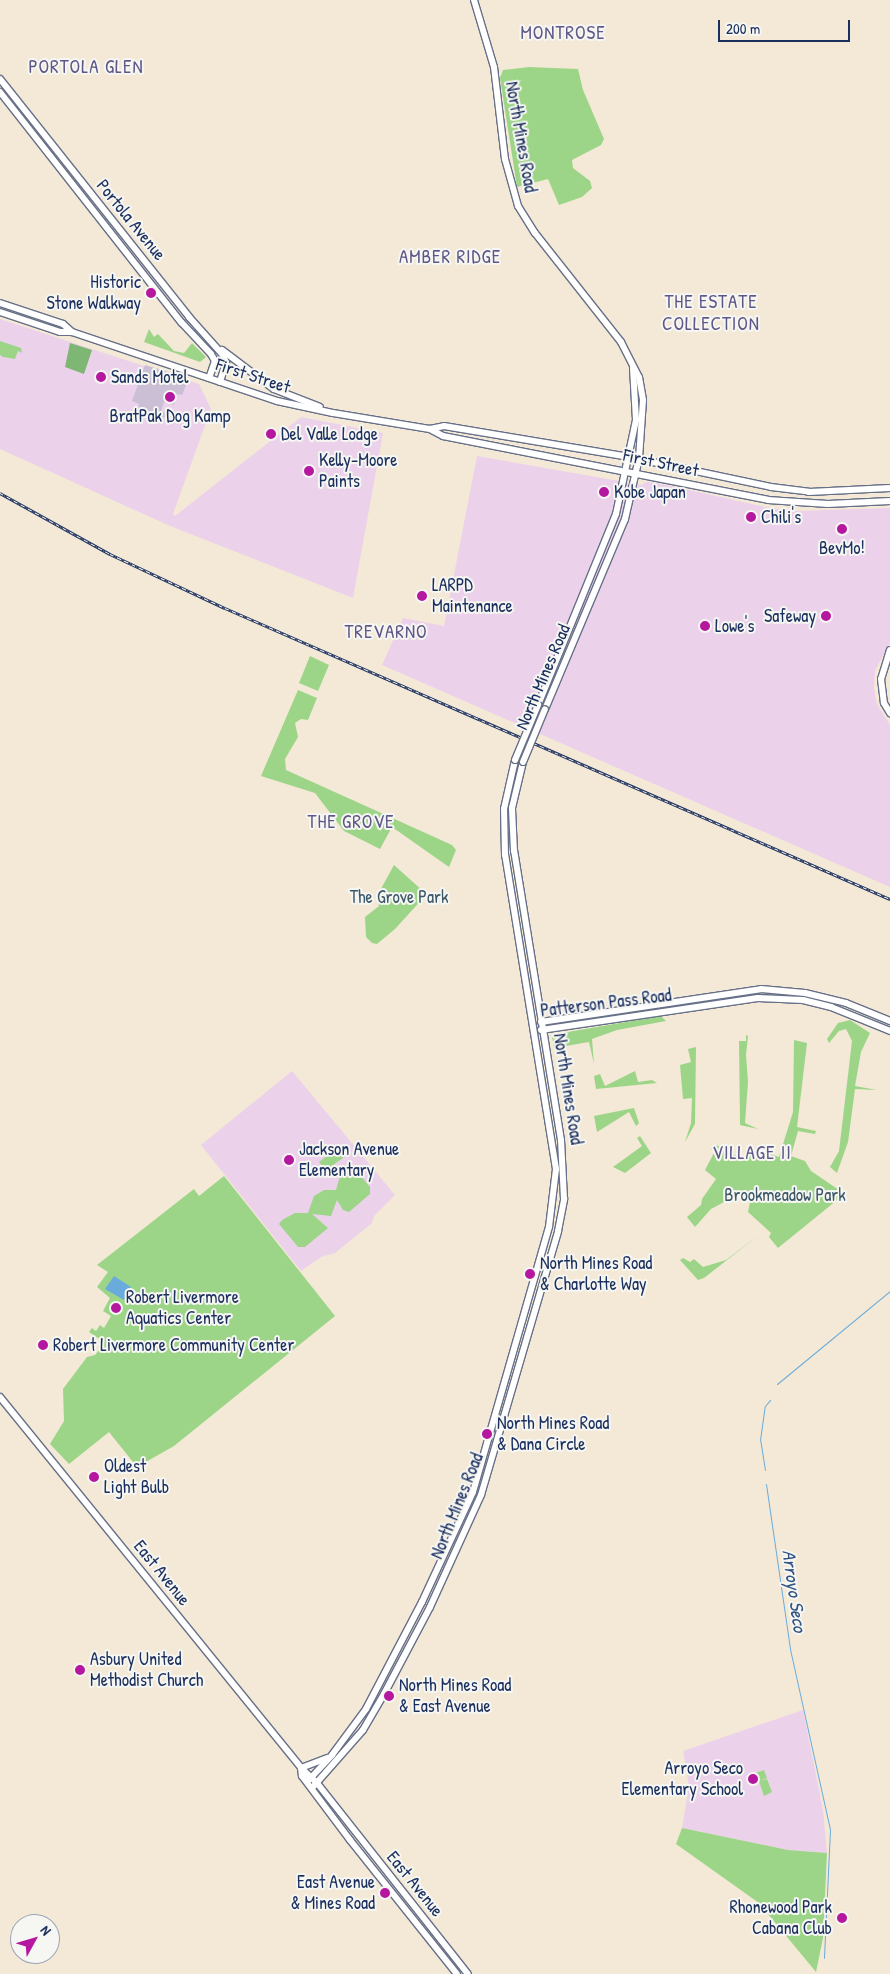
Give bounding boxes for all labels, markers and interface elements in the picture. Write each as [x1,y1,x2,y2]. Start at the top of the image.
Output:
scale bar [720,10,852,42]
text: 200 m [726,18,760,39]
district label: MONTROSE [519,22,607,44]
district label: PORTOLA GLEN [27,56,145,78]
street label: North Mines Road [501,80,541,194]
street label: Portola Avenue [92,175,170,265]
district label: AMBER RIDGE [398,246,502,268]
place label: Historic Stone Walkway [46,272,141,314]
marker: Historic Stone Walkway [145,287,157,299]
district label: THE ESTATE COLLECTION [661,291,761,335]
street label: First Street [213,354,293,398]
place label: Sands Motel [111,366,189,388]
marker: Sands Motel [95,371,107,383]
marker: BratPak Dog Kamp [164,391,176,403]
place label: BratPak Dog Kamp [110,405,230,427]
place label: Del Valle Lodge [281,423,378,445]
marker: Del Valle Lodge [265,428,277,440]
street label: First Street [621,444,701,482]
place label: Kelly-Moore Paints [319,450,398,492]
marker: Kelly-Moore Paints [303,465,315,477]
place label: Kobe Japan [614,481,686,503]
marker: Kobe Japan [598,486,610,498]
place label: Chili's [761,506,801,528]
marker: Chili's [745,511,757,523]
marker: BevMo! [836,523,848,535]
place label: BevMo! [819,537,865,559]
place label: LARPD Maintenance [432,575,513,618]
marker: LARPD Maintenance [416,590,428,602]
place label: Safeway [764,605,816,627]
marker: Safeway [820,610,832,622]
place label: Lowe's [715,615,754,637]
marker: Lowe's [699,620,711,632]
district label: TREVARNO [343,621,429,643]
street label: North Mines Road [511,621,575,733]
district label: THE GROVE [306,811,396,833]
park label: The Grove Park [350,886,448,908]
street label: Patterson Pass Road [539,984,673,1022]
street label: North Mines Road [549,1032,587,1146]
place label: Jackson Avenue Elementary [299,1139,399,1182]
district label: VILLAGE II [711,1142,793,1164]
marker: Jackson Avenue Elementary [283,1154,295,1166]
park label: Brookmeadow Park [724,1184,846,1206]
place label: North Mines Road & Charlotte Way [540,1253,652,1296]
marker: North Mines Road & Charlotte Way [524,1268,536,1280]
place label: Robert Livermore Aquatics Center [126,1287,239,1330]
marker: Robert Livermore Aquatics Center [110,1302,122,1314]
place label: Robert Livermore Community Center [53,1334,294,1356]
marker: Robert Livermore Community Center [37,1339,49,1351]
place label: North Mines Road & Dana Circle [497,1413,609,1456]
marker: North Mines Road & Dana Circle [481,1428,493,1440]
street label: North Mines Road [426,1450,488,1562]
place label: Oldest Light Bulb [104,1456,169,1498]
marker: Oldest Light Bulb [88,1471,100,1483]
street label: East Avenue [129,1536,195,1610]
water label: Arroyo Seco [777,1548,811,1634]
place label: Asbury United Methodist Church [90,1649,203,1692]
marker: Asbury United Methodist Church [74,1664,86,1676]
place label: North Mines Road & East Avenue [399,1675,511,1718]
marker: North Mines Road & East Avenue [383,1690,395,1702]
place label: Arroyo Seco Elementary School [622,1758,743,1800]
marker: Arroyo Seco Elementary School [747,1773,759,1785]
street label: East Avenue [382,1847,448,1921]
place label: East Avenue & Mines Road [291,1872,375,1915]
marker: East Avenue & Mines Road [379,1887,391,1899]
place label: Rhonewood Park Cabana Club [730,1897,832,1940]
marker: Rhonewood Park Cabana Club [836,1912,848,1924]
north arrow [10,1914,60,1964]
text: N [37,1921,56,1939]

